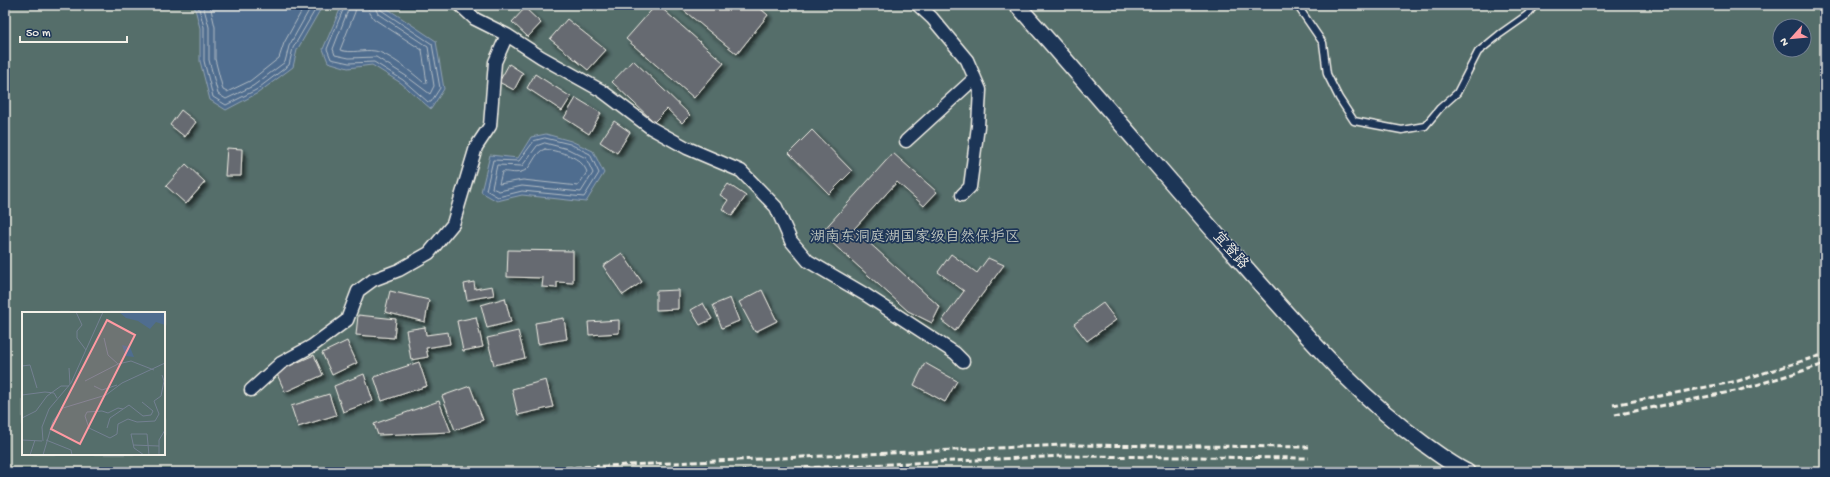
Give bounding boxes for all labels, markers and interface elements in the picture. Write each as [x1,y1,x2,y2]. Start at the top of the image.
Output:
scale bar [20,18,127,44]
north arrow [1772,18,1812,58]
text: 50 m [26,27,51,41]
text: N [1778,36,1792,48]
park label: 湖南东洞庭湖国家级自然保护区 [810,228,1020,247]
street label: 宜登路 [1208,228,1252,274]
inset map [22,312,165,455]

